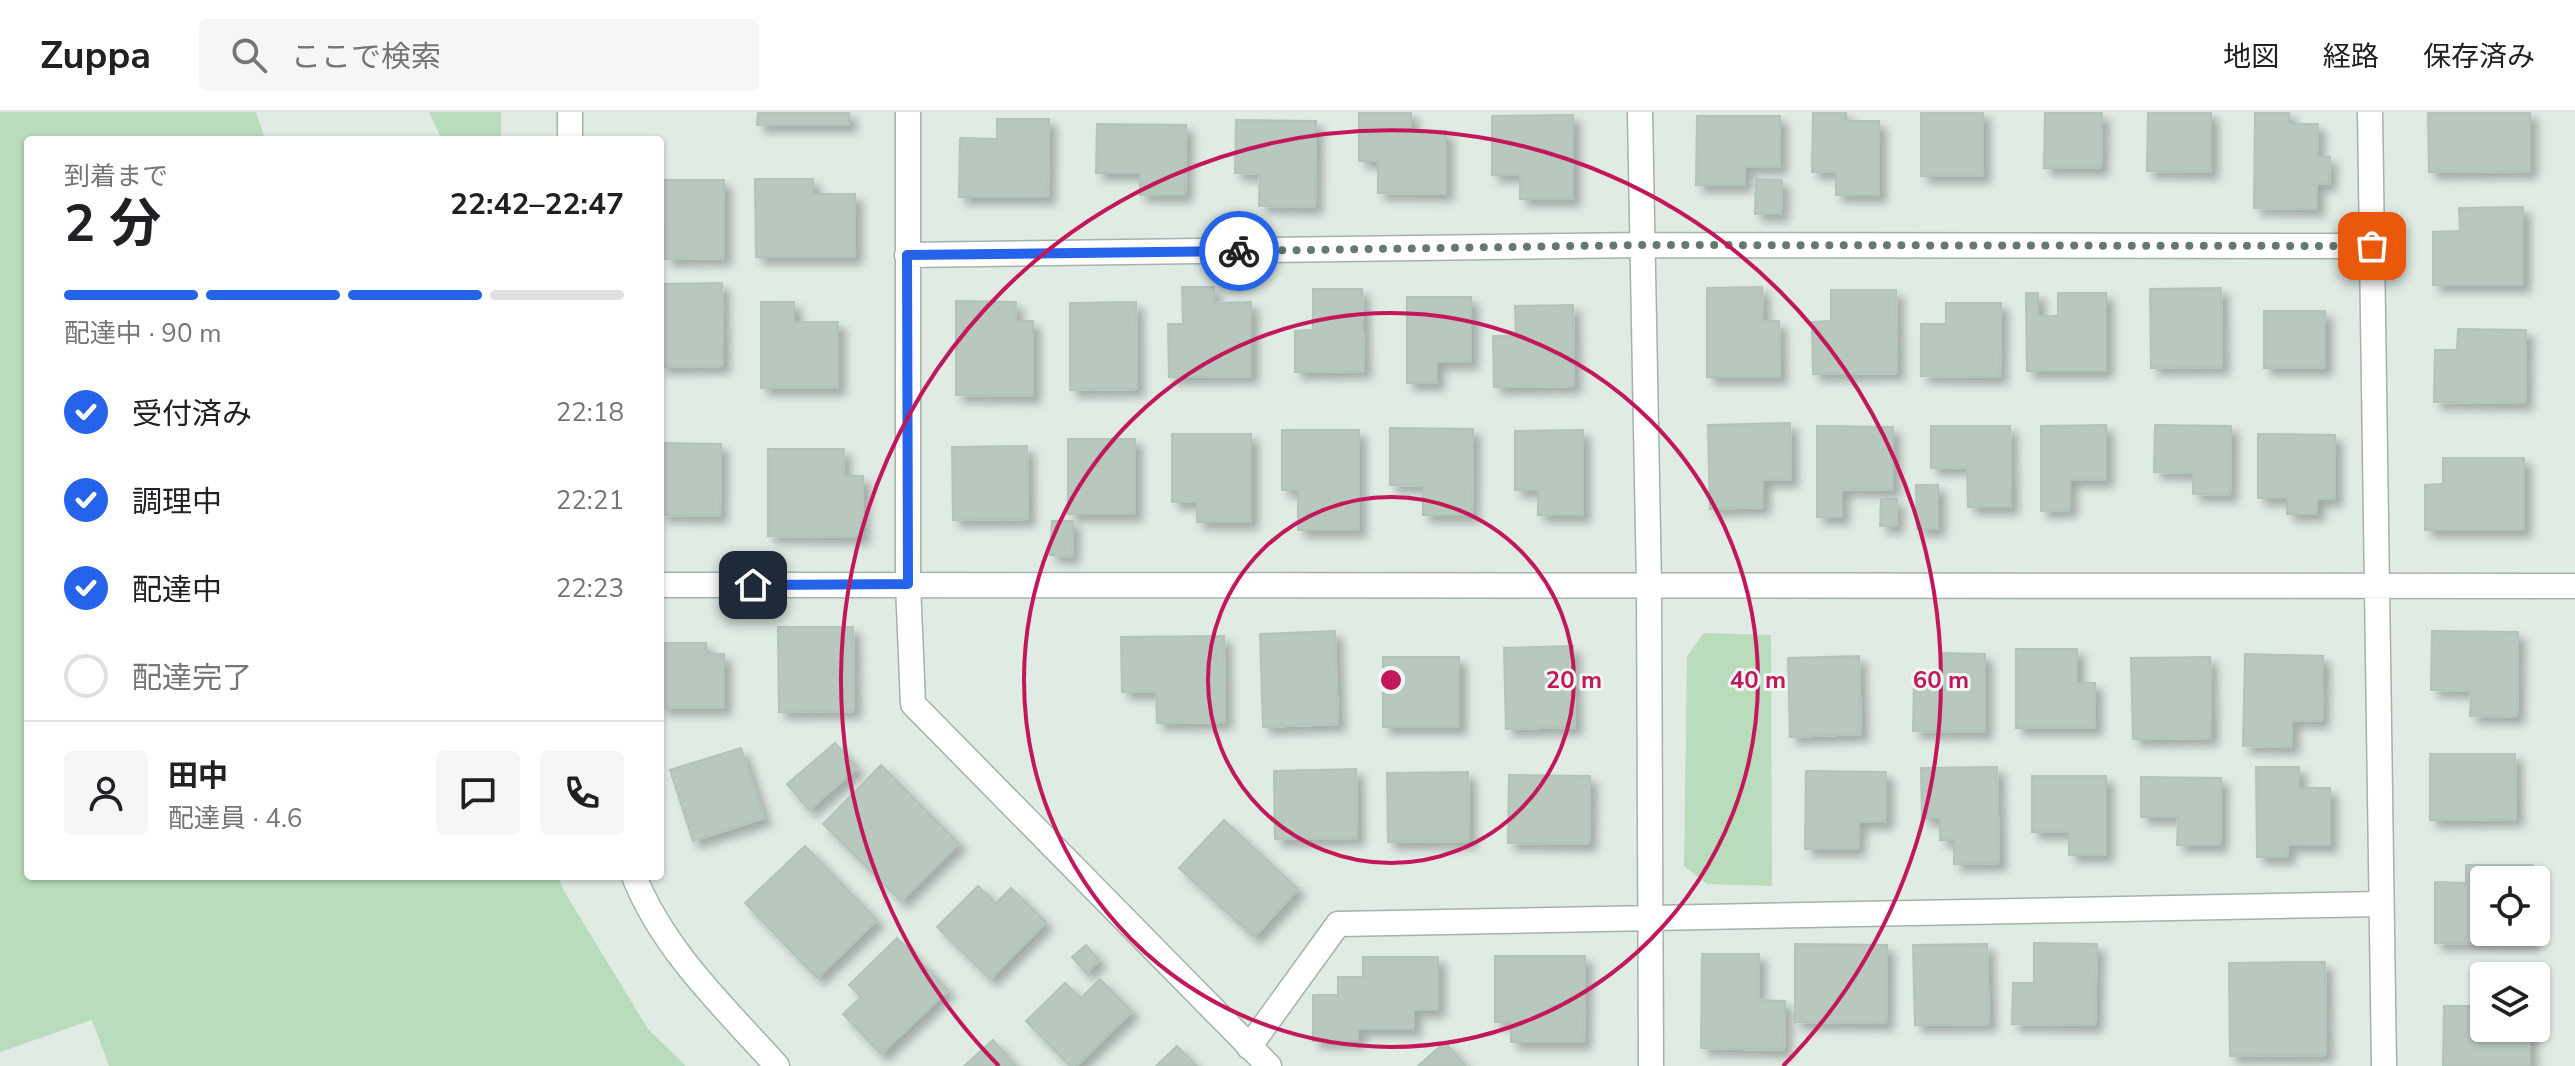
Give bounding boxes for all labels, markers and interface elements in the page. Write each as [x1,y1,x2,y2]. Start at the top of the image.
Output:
search box [199,19,759,91]
text: Zuppa [40,30,151,81]
icon: search [227,33,271,77]
text: ここで検索 [291,37,441,78]
text: 地図 [2223,38,2279,76]
text: 経路 [2323,38,2379,76]
text: 保存済み [2423,38,2535,76]
text: 到着まで [64,159,168,194]
text: 22:42–22:47 [450,184,624,225]
text: 2 分 [64,188,161,259]
courier [1199,211,1279,291]
pin [2338,212,2406,280]
icon: bag [2350,224,2394,268]
icon: bike [1217,229,1261,273]
text: 配達中 · 90 m [64,316,221,351]
icon: check [64,390,108,434]
text: 受付済み [132,394,252,435]
text: 22:18 [556,395,624,430]
icon: check [64,478,108,522]
text: 調理中 [132,482,222,523]
text: 22:21 [556,483,624,518]
pin [719,551,787,619]
icon: home [731,563,775,607]
icon: check [64,566,108,610]
text: 配達中 [132,570,222,611]
text: 22:23 [556,571,624,606]
text: 配達完了 [132,658,252,699]
text: 20 m [1546,664,1602,696]
text: 40 m [1730,664,1786,696]
text: 60 m [1913,664,1969,696]
centre of rings [1377,666,1405,694]
button: person [64,751,148,835]
button: chat [436,751,520,835]
button: phone [540,751,624,835]
text: 田中 [168,756,228,797]
text: 配達員 · 4.6 [168,801,302,836]
map controls [2470,866,2550,1042]
button: locate [2470,866,2550,946]
button: layers [2470,962,2550,1042]

